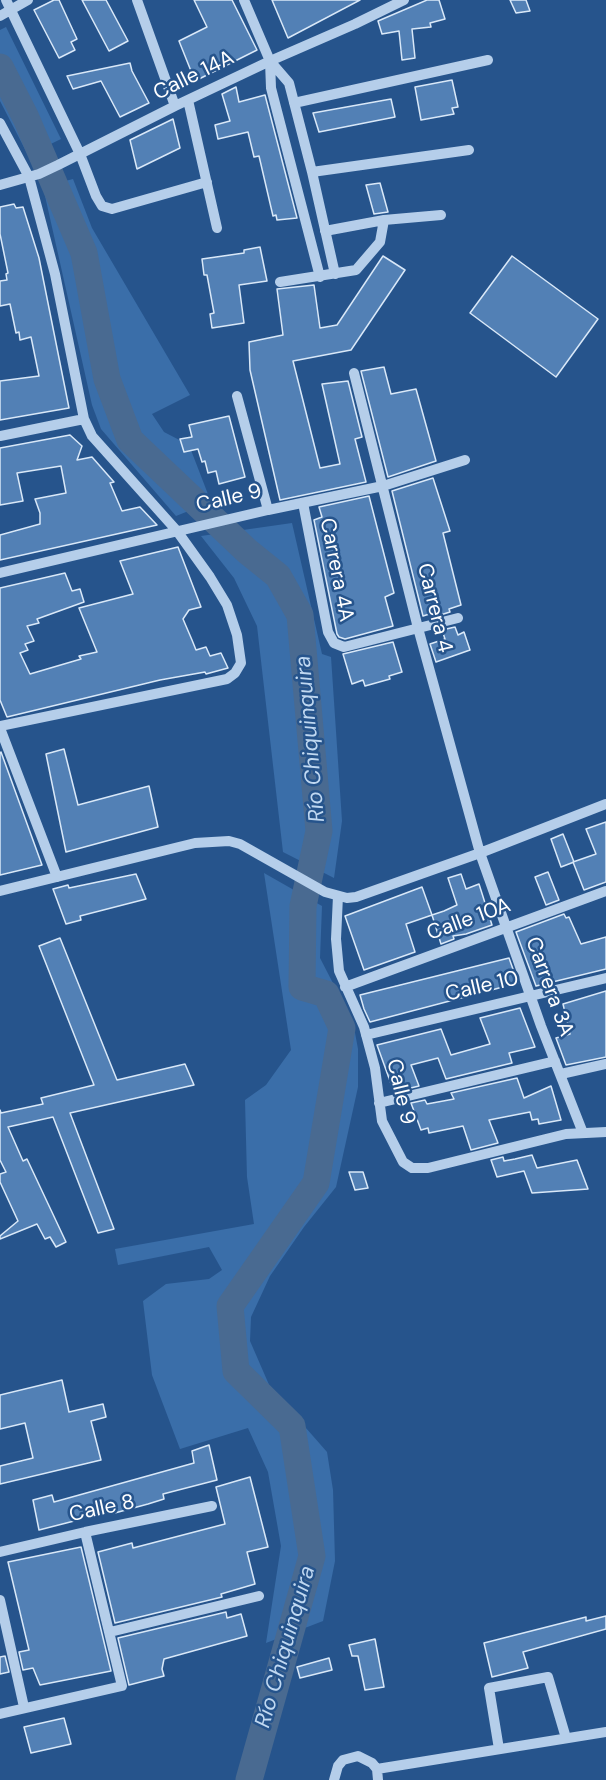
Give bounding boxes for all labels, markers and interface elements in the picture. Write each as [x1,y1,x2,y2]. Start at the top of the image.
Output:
street label: Calle 14A [150,46,238,106]
street label: Calle 9 [194,479,264,519]
street label: Carrera 4A [314,516,358,624]
street label: Carrera 4 [411,561,457,655]
water label: Río Chiquinquira [291,654,331,824]
street label: Calle 10A [424,893,514,947]
street label: Carrera 3A [519,934,579,1040]
street label: Calle 10 [443,966,521,1008]
street label: Calle 9 [380,1057,420,1127]
street label: Calle 8 [67,1490,137,1528]
water label: Río Chiquinquira [250,1563,322,1731]

